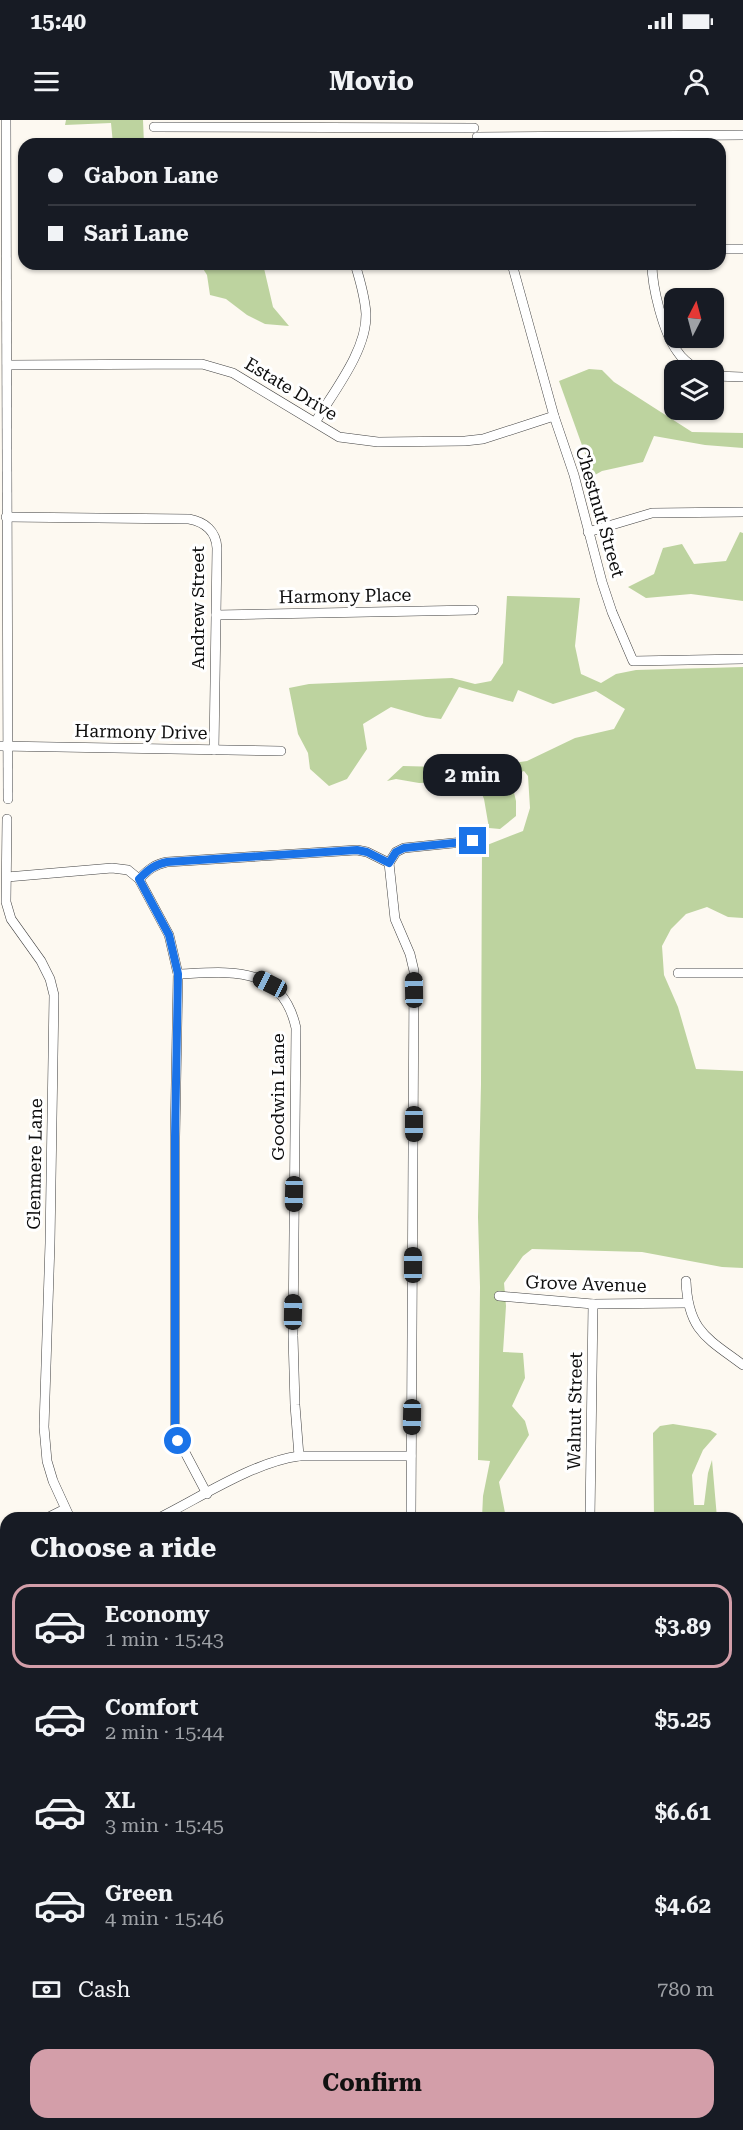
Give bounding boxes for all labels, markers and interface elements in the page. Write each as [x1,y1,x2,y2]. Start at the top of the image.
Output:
text: 15:40 [30,9,86,34]
icon: menu [30,65,63,98]
text: Movio [329,65,414,97]
icon: person [680,65,713,98]
text: Gabon Lane [84,163,218,188]
text: Sari Lane [84,221,189,246]
north arrow [664,288,724,348]
map controls [664,288,724,420]
street label: Estate Drive [241,353,342,425]
button: layers [664,360,724,420]
street label: Chestnut Street [572,444,629,580]
street label: Andrew Street [187,546,208,670]
street label: Harmony Place [279,584,412,607]
street label: Harmony Drive [74,720,208,743]
callout: 2 min [424,754,522,796]
text: 2 min [445,763,500,787]
route end [459,827,486,854]
car [250,968,290,1000]
car [405,972,423,1008]
street label: Goodwin Lane [267,1033,288,1161]
street label: Glenmere Lane [23,1098,46,1230]
car [405,1106,423,1142]
car [285,1176,303,1212]
car [404,1247,422,1283]
street label: Grove Avenue [525,1271,647,1296]
car [284,1294,302,1330]
street label: Walnut Street [563,1351,586,1470]
car [403,1399,421,1435]
route start [164,1427,191,1454]
text: Choose a ride [30,1532,216,1564]
icon: car [33,1599,87,1653]
text: Economy [105,1602,209,1627]
text: $3.89 [655,1614,711,1639]
text: 1 min · 15:43 [105,1627,224,1651]
icon: car [33,1692,87,1746]
text: Comfort [105,1695,198,1720]
text: $5.25 [655,1707,711,1732]
text: 2 min · 15:44 [105,1720,224,1744]
icon: car [33,1785,87,1839]
text: XL [105,1788,135,1813]
text: $6.61 [655,1800,711,1825]
text: 3 min · 15:45 [105,1813,224,1837]
icon: car [33,1878,87,1932]
text: Green [105,1881,173,1906]
text: $4.62 [655,1893,711,1918]
text: 4 min · 15:46 [105,1906,224,1930]
icon: cash [30,1973,63,2006]
text: Cash [78,1977,130,2002]
text: 780 m [657,1977,714,2001]
button: Confirm [30,2049,714,2118]

